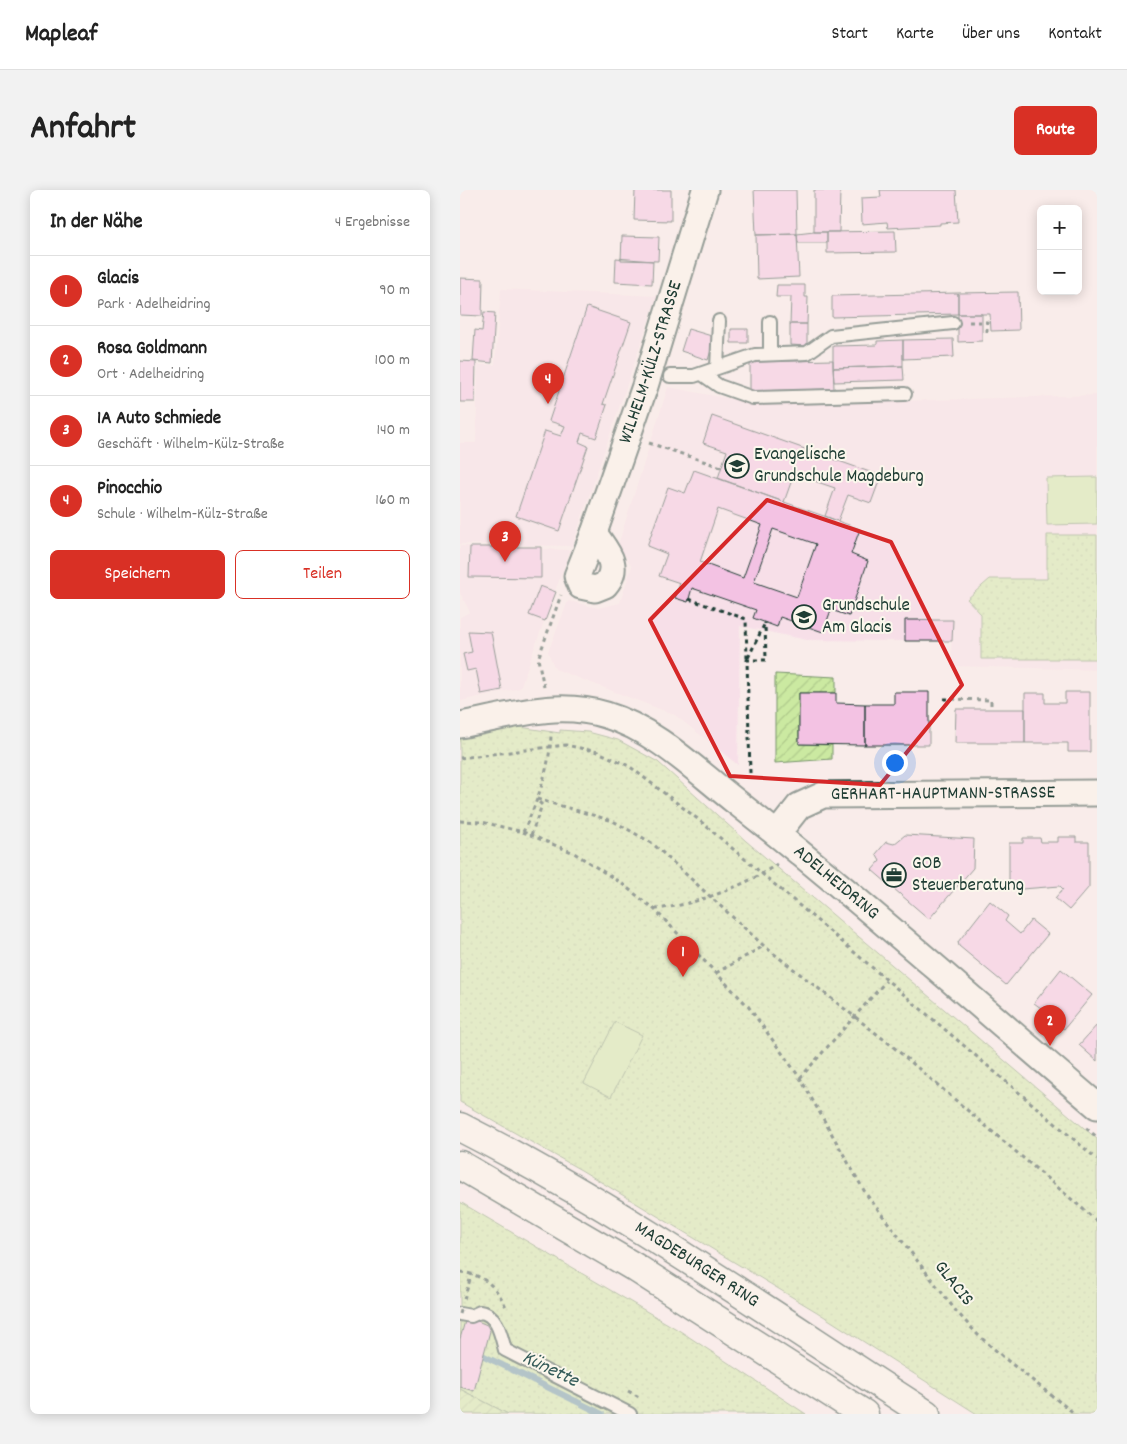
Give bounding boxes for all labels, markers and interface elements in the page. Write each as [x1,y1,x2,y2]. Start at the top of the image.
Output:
text: Mapleaf [25,18,97,52]
text: Start [832,22,868,47]
text: Karte [896,22,934,47]
text: Über uns [962,22,1020,47]
text: Kontakt [1048,22,1102,47]
text: Anfahrt [30,105,136,155]
button: Route [1014,106,1097,155]
map controls [1037,205,1082,295]
button: + [1037,205,1082,250]
text: In der Nähe [50,208,142,238]
text: 4 Ergebnisse [335,211,410,234]
button: − [1037,250,1082,295]
text: Glacis [97,266,139,293]
street label: WILHELM-KÜLZ-STRASSE [612,277,690,447]
text: 1 [64,279,68,302]
text: 90 m [379,279,410,302]
text: Park · Adelheidring [97,293,210,316]
text: Rosa Goldmann [97,336,207,363]
text: 2 [63,349,70,372]
text: 100 m [374,349,410,372]
text: Ort · Adelheidring [97,363,204,386]
pin: 4 [532,363,564,404]
text: 1A Auto Schmiede [97,406,221,433]
text: 3 [62,419,70,442]
text: 140 m [376,419,410,442]
text: Geschäft · Wilhelm-Külz-Straße [97,433,284,456]
place label: Evangelische Grundschule Magdeburg [754,442,924,491]
school or university icon: Evangelische Grundschule Magdeburg [724,453,750,479]
text: Pinocchio [97,476,162,503]
text: 4 [63,489,69,512]
text: 160 m [375,489,410,512]
text: Schule · Wilhelm-Külz-Straße [97,503,268,526]
pin: 3 [489,521,521,562]
button: Speichern [50,550,225,599]
button: Teilen [235,550,410,599]
place label: Grundschule Am Glacis [822,593,910,642]
school or university icon: Grundschule Am Glacis [791,604,817,630]
your location [882,750,908,776]
street label: GERHART-HAUPTMANN-STRASSE [831,780,1056,808]
street label: ADELHEIDRING [787,839,885,927]
place label: GOB Steuerberatung [912,851,1024,900]
office icon: GOB Steuerberatung [881,862,907,888]
pin: 1 [667,936,699,977]
pin: 2 [1034,1005,1066,1046]
street label: MAGDEBURGER RING [629,1215,764,1315]
street label: GLACIS [927,1255,979,1313]
water label: Künette [517,1344,584,1396]

